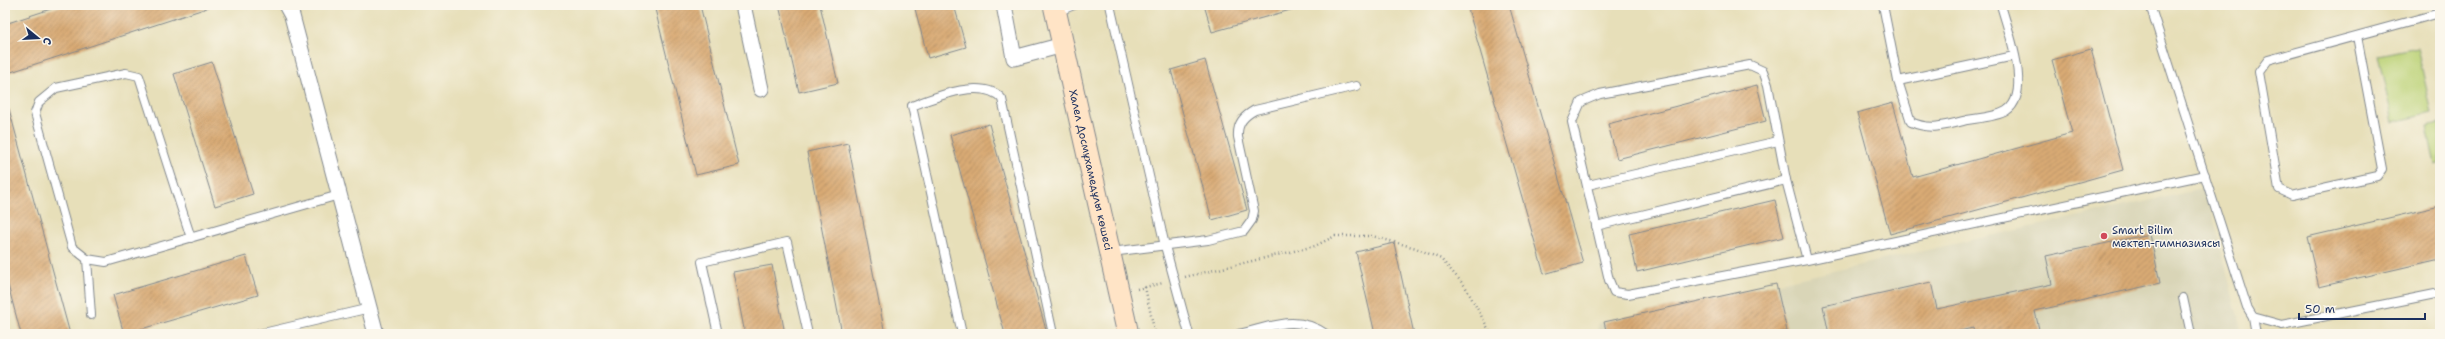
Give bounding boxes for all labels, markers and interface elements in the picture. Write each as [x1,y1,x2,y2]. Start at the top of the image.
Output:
north arrow [18,18,58,58]
text: С [39,35,55,47]
street label: Халел Досмұхамедұлы көшесі [1065,88,1116,252]
place label: Smart Bilim мектеп-гимназиясы [2112,223,2220,251]
marker: Smart Bilim мектеп-гимназиясы [2099,231,2109,241]
scale bar [2299,295,2425,321]
text: 50 m [2305,301,2335,317]

